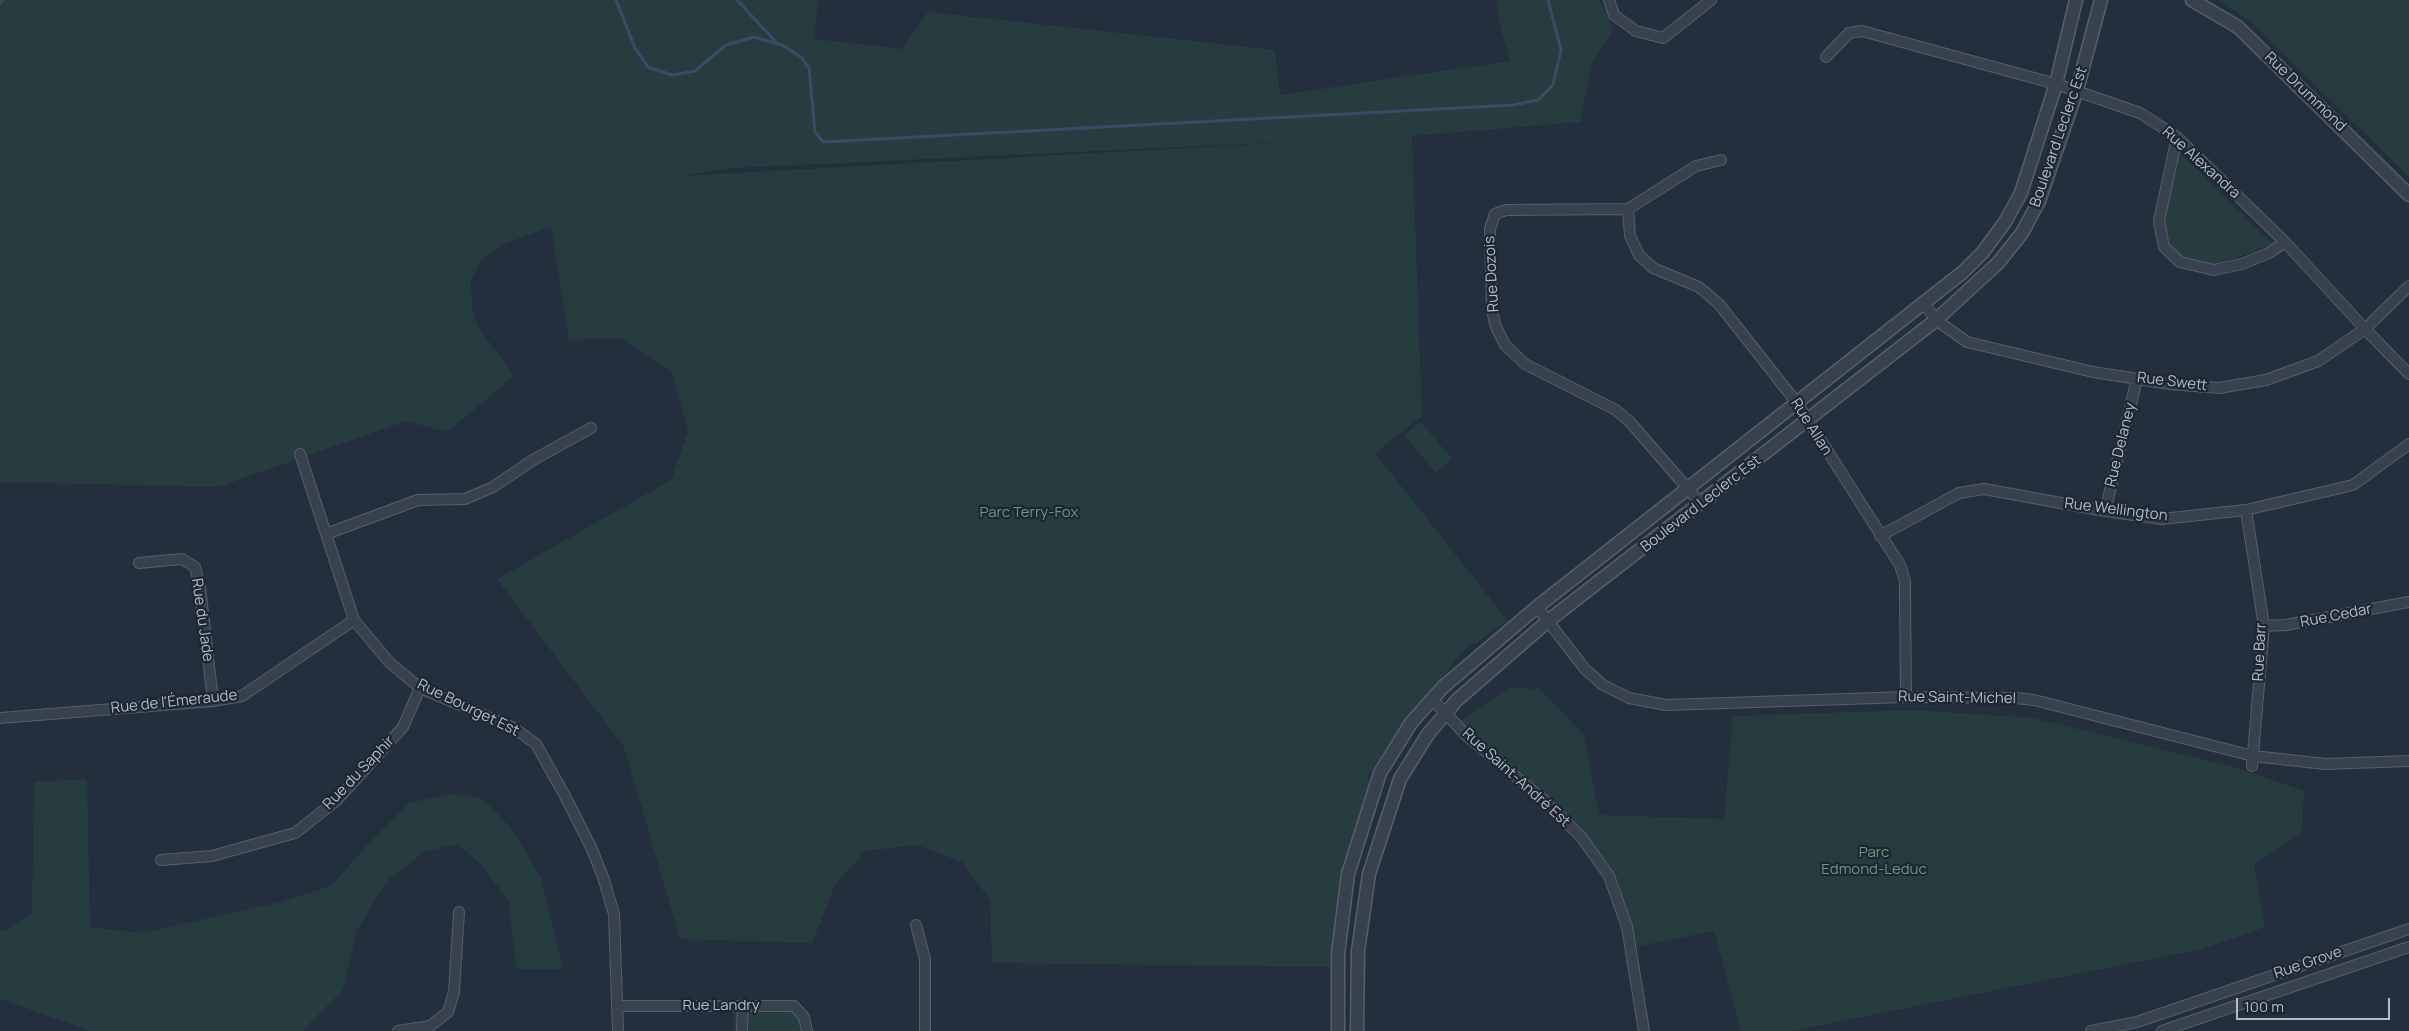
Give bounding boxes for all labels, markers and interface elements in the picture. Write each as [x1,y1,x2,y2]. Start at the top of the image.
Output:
street label: Rue Drummond [2260,49,2350,135]
street label: Boulevard Leclerc Est [2027,64,2091,210]
street label: Rue Alexandra [2158,123,2244,203]
street label: Rue Dozois [1481,235,1503,313]
street label: Rue Swett [2136,369,2208,395]
street label: Rue Allan [1786,395,1836,459]
street label: Rue Delaney [2102,401,2140,489]
street label: Boulevard Leclerc Est [1637,452,1765,556]
street label: Rue Wellington [2063,495,2169,525]
park label: Parc Terry-Fox [980,504,1078,522]
street label: Rue du Jade [187,577,217,663]
street label: Rue Cedar [2299,600,2373,632]
street label: Rue Barr [2249,622,2271,682]
street label: Rue Bourget Est [414,676,522,740]
street label: Rue de l'Émeraude [110,686,238,718]
street label: Rue Saint-Michel [1898,688,2016,708]
street label: Rue Saint-André Est [1458,725,1574,831]
street label: Rue du Saphir [319,733,399,813]
park label: Parc Edmond-Leduc [1821,844,1927,879]
street label: Rue Grove [2272,943,2344,983]
scale bar [2239,988,2393,1020]
text: 100 m [2244,996,2284,1017]
street label: Rue Landry [682,997,760,1015]

